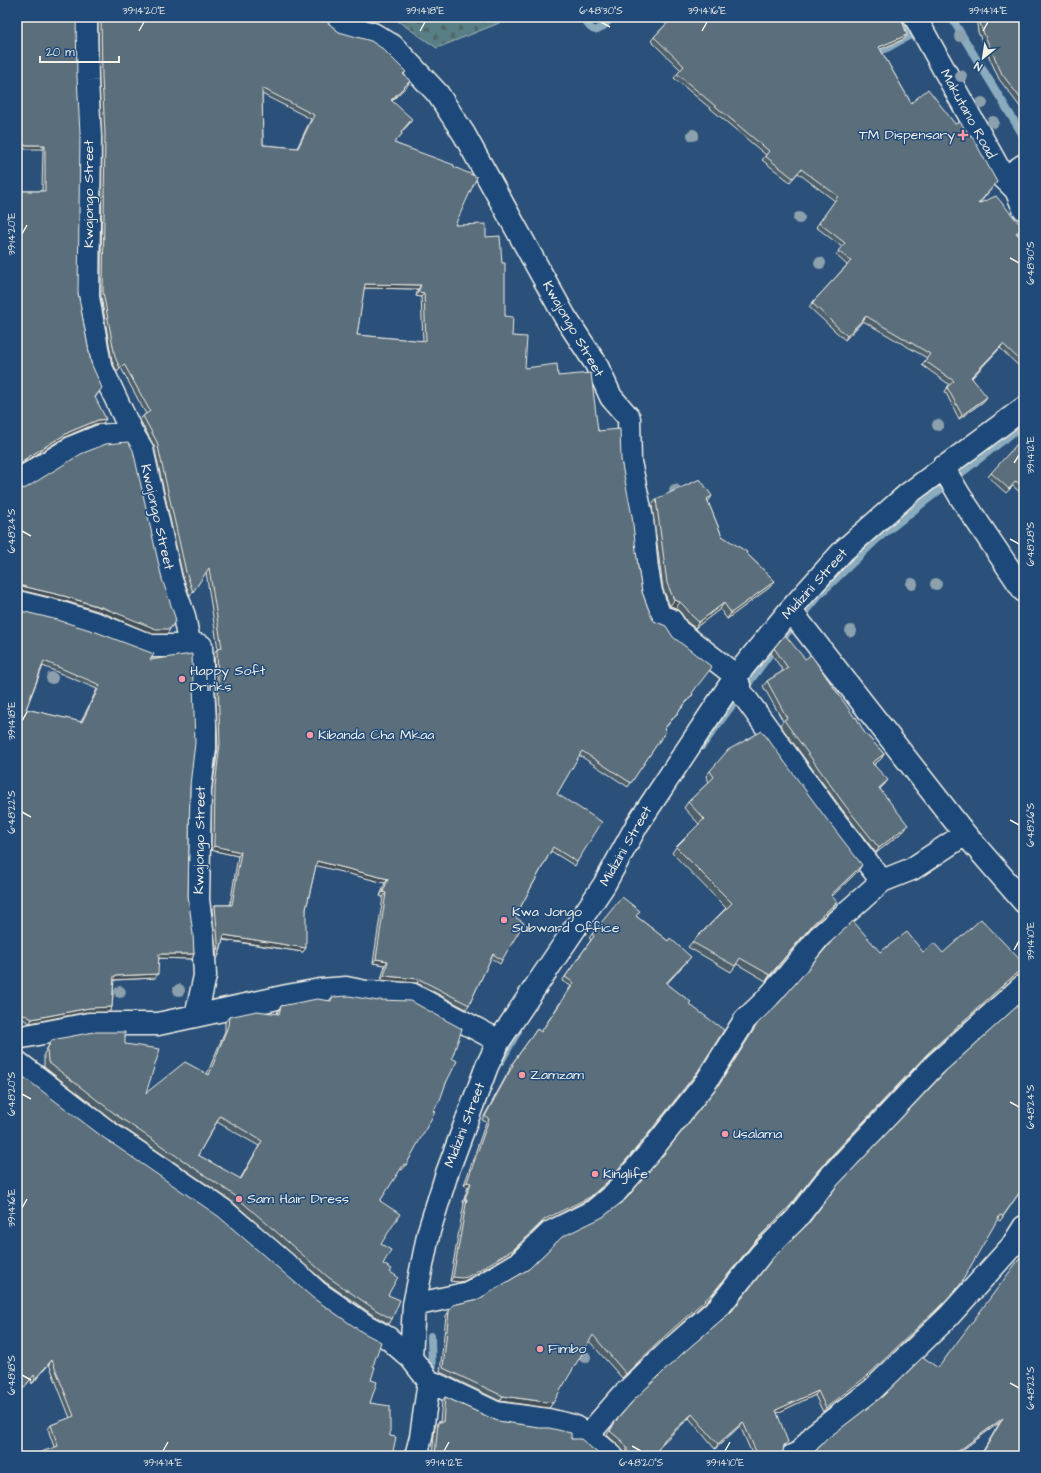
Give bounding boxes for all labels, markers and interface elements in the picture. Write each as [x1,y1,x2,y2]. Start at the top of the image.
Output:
text: 39°14'20"E [123,4,166,18]
text: 39°14'18"E [406,4,444,18]
text: 6°48'30"S [579,4,623,18]
text: 39°14'16"E [688,4,726,18]
text: 39°14'14"E [968,4,1008,18]
scale bar [40,38,119,64]
north arrow [963,38,1003,78]
text: 20 m [46,44,75,61]
text: N [971,58,985,74]
street label: Makutano Road [935,65,1001,163]
place label: TM Dispensary [859,125,955,145]
marker: TM Dispensary [958,130,968,140]
street label: Kwajongo Street [79,140,99,248]
text: 39°14'20"E [5,212,19,256]
text: 6°48'30"S [1024,241,1038,285]
street label: Kwajongo Street [537,277,609,381]
text: 39°14'12"E [1024,436,1038,474]
street label: Kwajongo Street [135,462,179,572]
text: 6°48'24"S [5,508,19,553]
text: 6°48'28"S [1024,521,1038,566]
street label: Midizini Street [777,544,853,624]
place label: Happy Soft Drinks [190,661,266,697]
marker: Happy Soft Drinks [177,674,187,684]
text: 39°14'18"E [5,702,19,740]
place label: Kibanda Cha Mkaa [318,725,434,745]
marker: Kibanda Cha Mkaa [305,730,315,740]
street label: Kwajongo Street [189,785,211,894]
text: 6°48'22"S [5,790,19,834]
street label: Midizini Street [595,802,657,890]
text: 6°48'26"S [1024,802,1038,847]
place label: Kwa Jongo Subward Office [512,902,620,938]
marker: Kwa Jongo Subward Office [499,915,509,925]
text: 39°14'10"E [1024,922,1038,960]
place label: Zamzam [530,1065,584,1085]
marker: Zamzam [517,1070,527,1080]
text: 6°48'20"S [5,1071,19,1116]
street label: Midizini Street [440,1079,491,1171]
text: 6°48'24"S [1024,1084,1038,1129]
place label: Usalama [733,1124,782,1144]
marker: Usalama [720,1129,730,1139]
place label: Kinglife [603,1164,648,1184]
marker: Kinglife [590,1169,600,1179]
text: 39°14'16"E [5,1189,19,1227]
place label: Sam Hair Dress [247,1189,349,1209]
marker: Sam Hair Dress [234,1194,244,1204]
place label: Fimbo [548,1339,587,1359]
marker: Fimbo [535,1344,545,1354]
text: 6°48'18"S [5,1354,19,1395]
text: 6°48'22"S [1024,1366,1038,1410]
text: 39°14'14"E [143,1456,183,1470]
text: 39°14'12"E [425,1456,463,1470]
text: 6°48'20"S [619,1456,664,1470]
text: 39°14'10"E [706,1456,744,1470]

